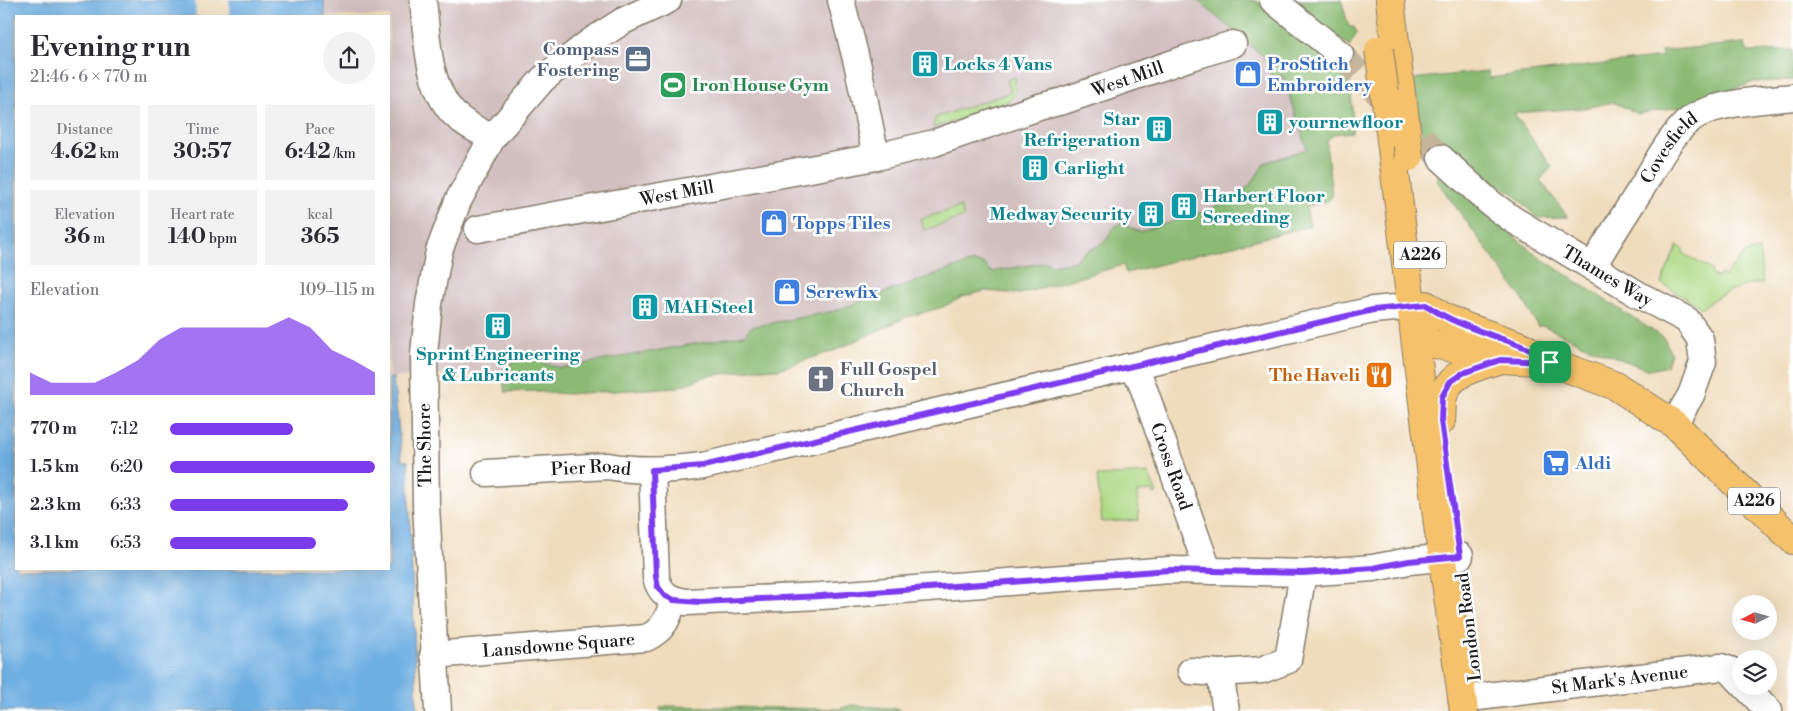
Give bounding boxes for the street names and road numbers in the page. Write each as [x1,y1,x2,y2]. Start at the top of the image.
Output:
street label: West Mill [1087,56,1167,102]
street label: Covesfield [1635,106,1703,188]
street label: West Mill [637,175,716,211]
street label: Thames Way [1558,240,1657,312]
road number: A226 [1394,242,1446,268]
street label: The Shore [413,403,437,487]
street label: Cross Road [1145,419,1198,514]
street label: Pier Road [550,454,633,481]
road number: A226 [1728,488,1780,514]
street label: London Road [1451,571,1487,683]
street label: Lansdowne Square [481,627,636,663]
street label: St Mark's Avenue [1550,660,1689,699]

